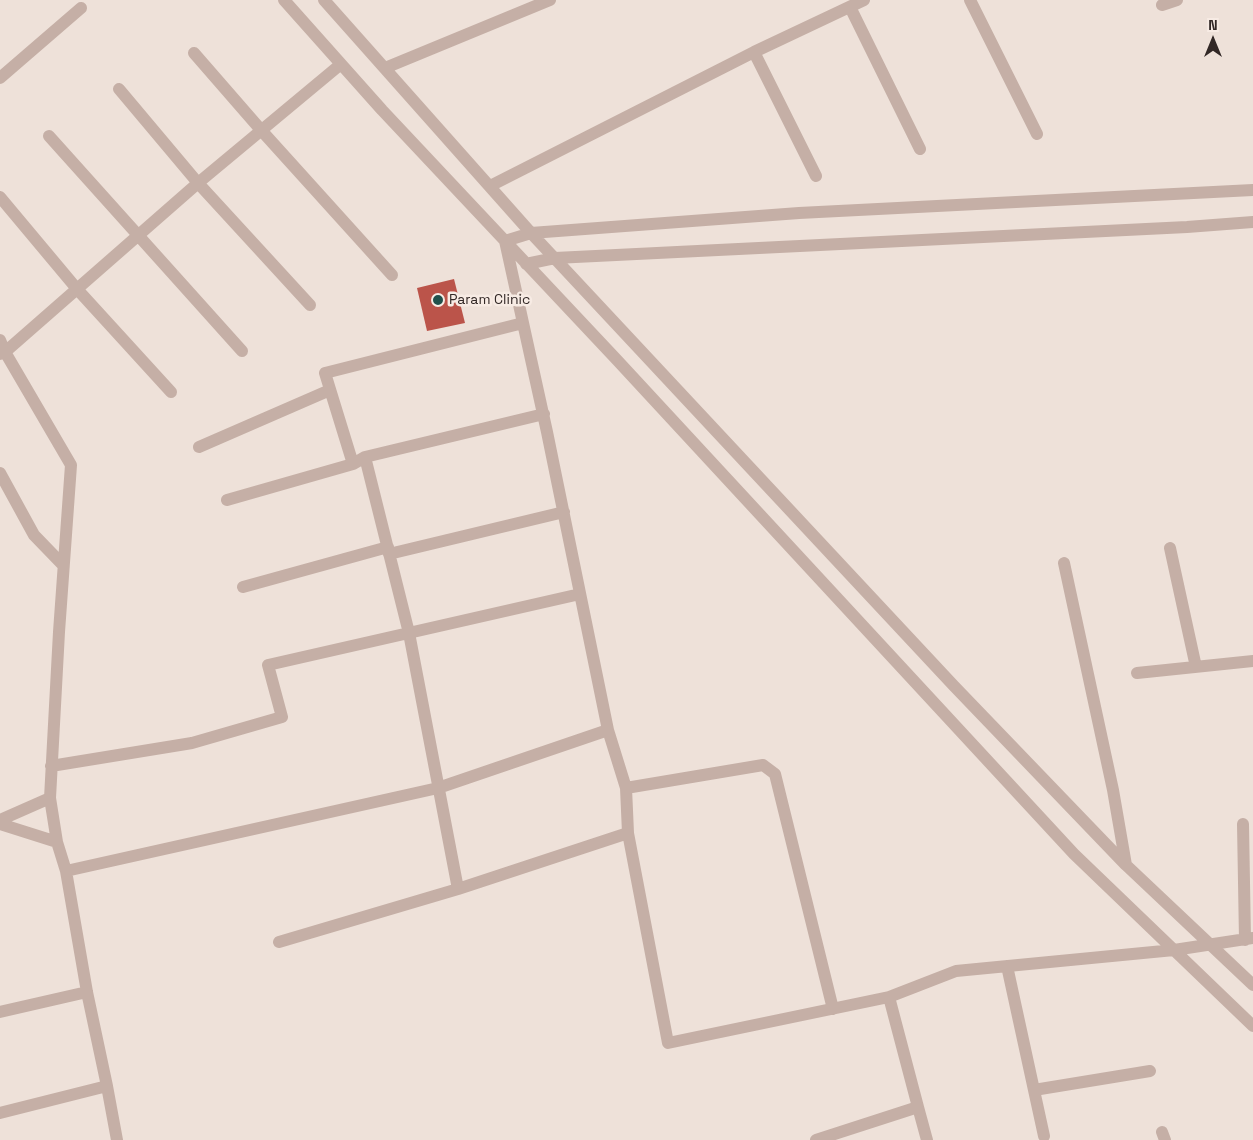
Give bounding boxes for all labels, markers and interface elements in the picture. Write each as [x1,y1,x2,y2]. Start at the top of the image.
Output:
north arrow [1188,15,1238,65]
text: N [1208,16,1218,34]
place label: Param Clinic [449,292,530,308]
marker: Param Clinic [431,293,445,307]

